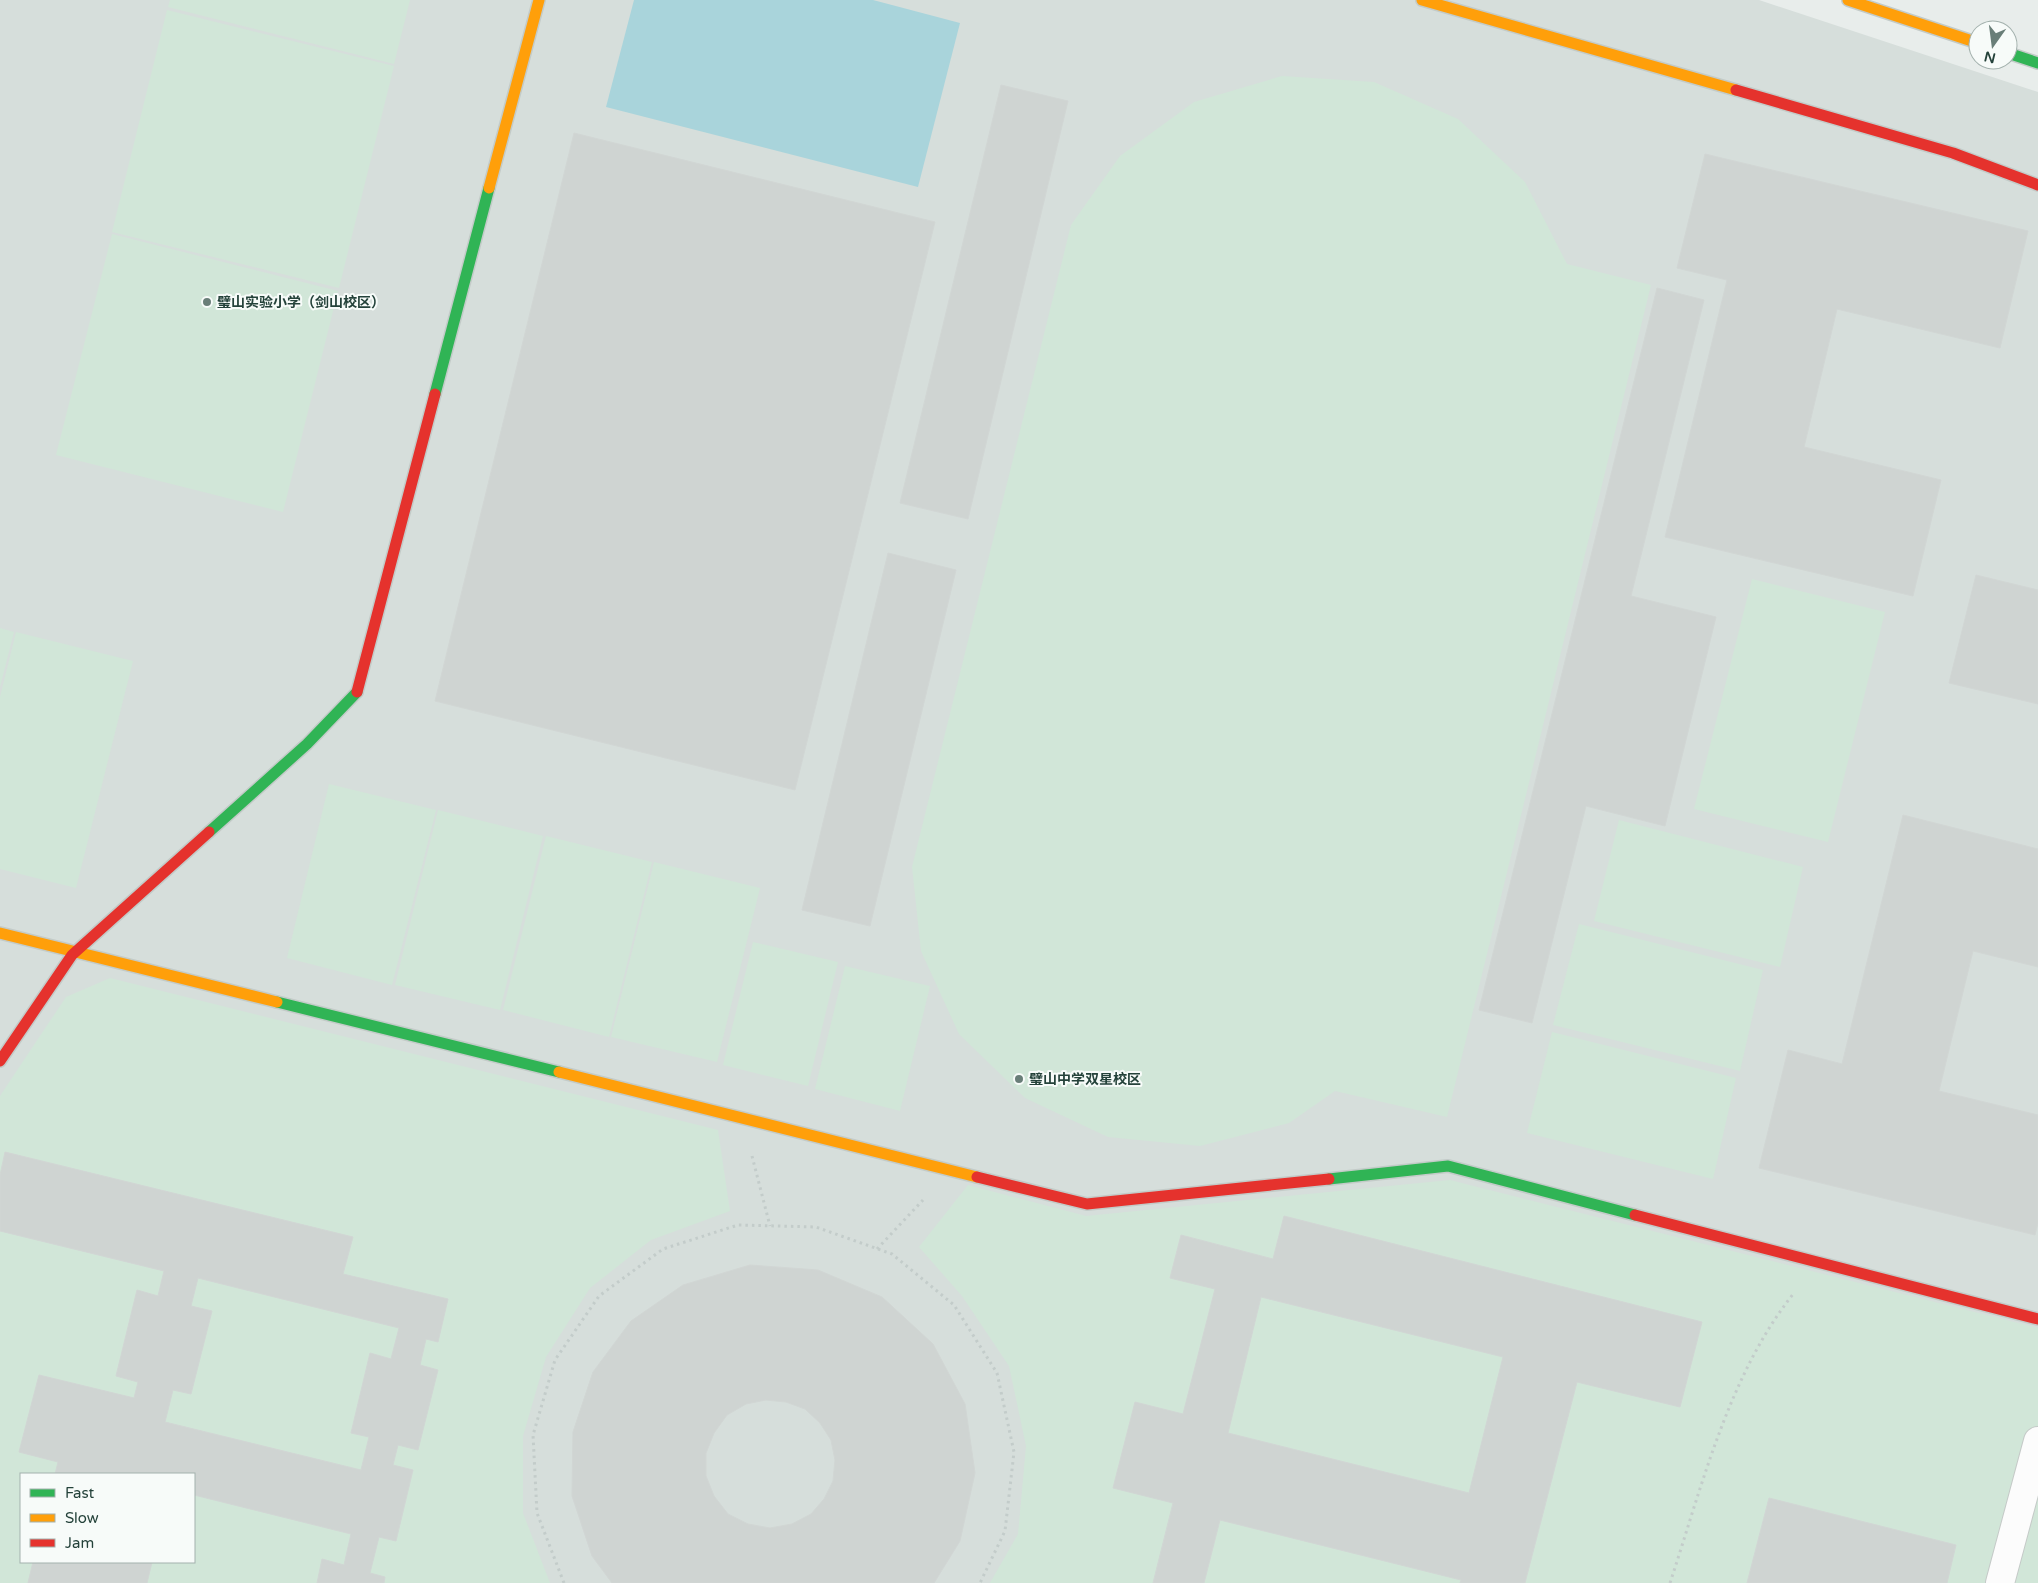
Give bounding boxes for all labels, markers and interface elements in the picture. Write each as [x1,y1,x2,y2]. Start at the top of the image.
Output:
north arrow [1968,20,2018,70]
text: N [1982,48,1997,67]
place label: 璧山实验小学（剑山校区） [217,294,385,311]
marker: 璧山实验小学（剑山校区） [201,296,213,308]
place label: 璧山中学双星校区 [1029,1071,1141,1088]
marker: 璧山中学双星校区 [1013,1073,1025,1085]
legend [20,1473,195,1563]
text: Fast [65,1484,95,1502]
text: Slow [65,1509,99,1527]
text: Jam [65,1534,94,1552]

